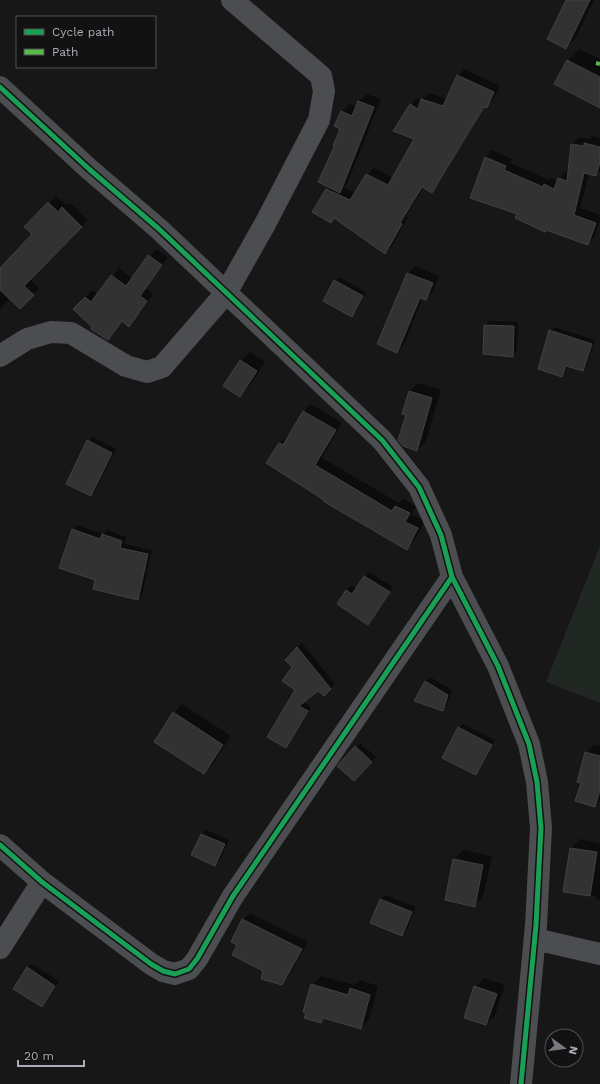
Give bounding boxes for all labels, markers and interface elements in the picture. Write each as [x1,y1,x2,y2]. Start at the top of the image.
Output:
legend [16,16,156,68]
text: Cycle path [52,25,114,39]
text: Path [52,45,78,59]
north arrow [544,1028,584,1068]
scale bar [18,1042,84,1068]
text: N [566,1045,581,1056]
text: 20 m [24,1049,54,1063]

